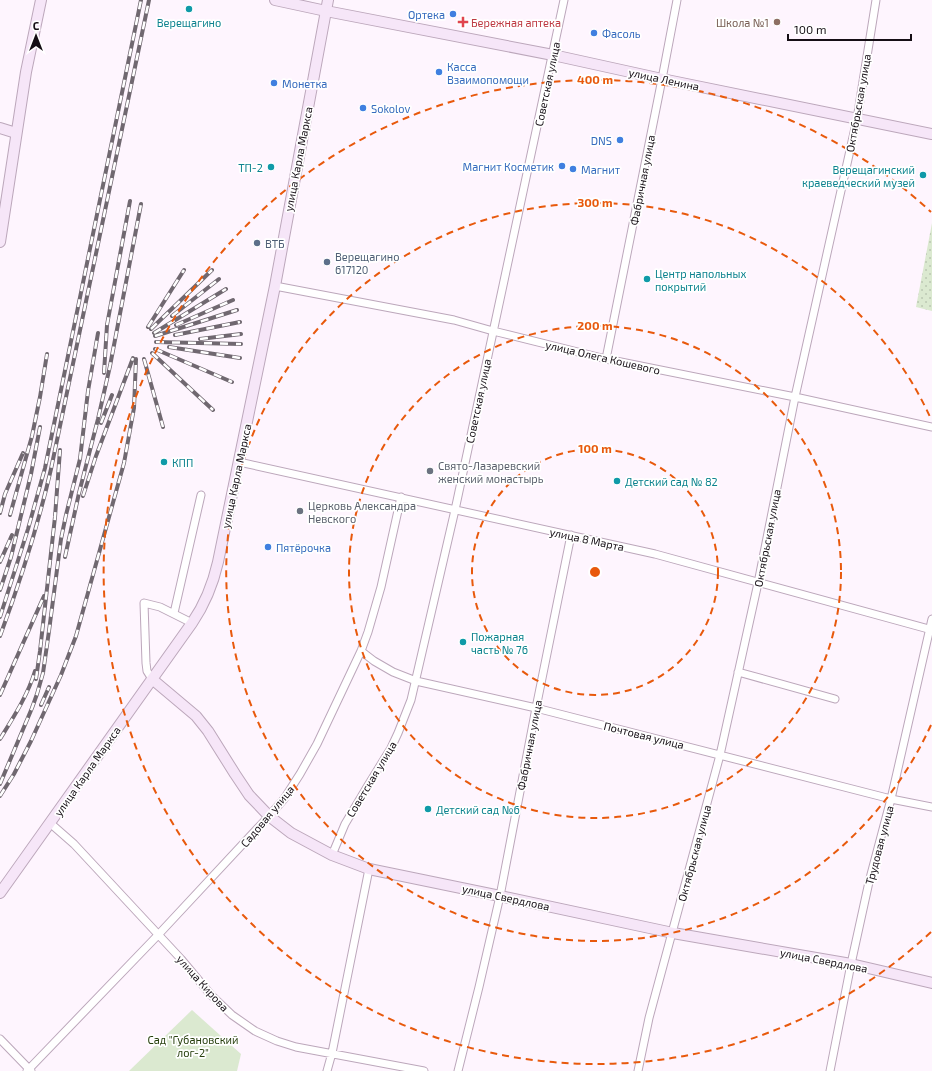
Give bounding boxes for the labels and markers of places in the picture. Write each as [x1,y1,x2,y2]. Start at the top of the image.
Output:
marker: Верещагино [184,4,194,14]
place label: Ортека [408,8,445,21]
marker: Ортека [448,9,458,19]
place label: Верещагино [157,16,221,29]
place label: Бережная аптека [471,16,561,29]
place label: Школа №1 [716,16,769,29]
marker: Бережная аптека [458,17,468,27]
marker: Школа №1 [772,17,782,27]
place label: Фасоль [602,27,641,40]
marker: Фасоль [589,28,599,38]
place label: Касса Взаимопомощи [447,60,529,86]
marker: Касса Взаимопомощи [434,67,444,77]
place label: Монетка [282,77,327,90]
marker: Монетка [269,78,279,88]
place label: Sokolov [371,102,411,115]
marker: Sokolov [358,103,368,113]
place label: DNS [591,134,612,147]
marker: DNS [615,135,625,145]
place label: Магнит Косметик [463,160,554,173]
place label: ТП-2 [238,161,263,174]
marker: Магнит Косметик [557,161,567,171]
marker: ТП-2 [266,162,276,172]
place label: Магнит [581,163,621,176]
place label: Верещагинский краеведческий музей [802,163,915,190]
marker: Магнит [568,164,578,174]
marker: Верещагинский краеведческий музей [918,170,928,180]
place label: ВТБ [265,237,285,250]
marker: ВТБ [252,238,262,248]
place label: Верещагино 617120 [335,250,400,276]
marker: Верещагино 617120 [322,257,332,267]
place label: Центр напольных покрытий [655,267,746,293]
marker: Центр напольных покрытий [642,274,652,284]
place label: КПП [172,456,193,469]
marker: КПП [159,457,169,467]
place label: Свято-Лазаревский женский монастырь [438,459,544,485]
marker: Свято-Лазаревский женский монастырь [425,466,435,476]
place label: Детский сад № 82 [625,475,718,488]
marker: Детский сад № 82 [612,476,622,486]
place label: Церковь Александра Невского [308,499,416,525]
marker: Церковь Александра Невского [295,506,305,516]
place label: Пятёрочка [276,541,331,554]
marker: Пятёрочка [263,542,273,552]
centre of rings [588,565,602,579]
place label: Пожарная часть № 76 [471,630,528,656]
marker: Пожарная часть № 76 [458,637,468,647]
place label: Детский сад №6 [436,803,520,816]
marker: Детский сад №6 [423,804,433,814]

